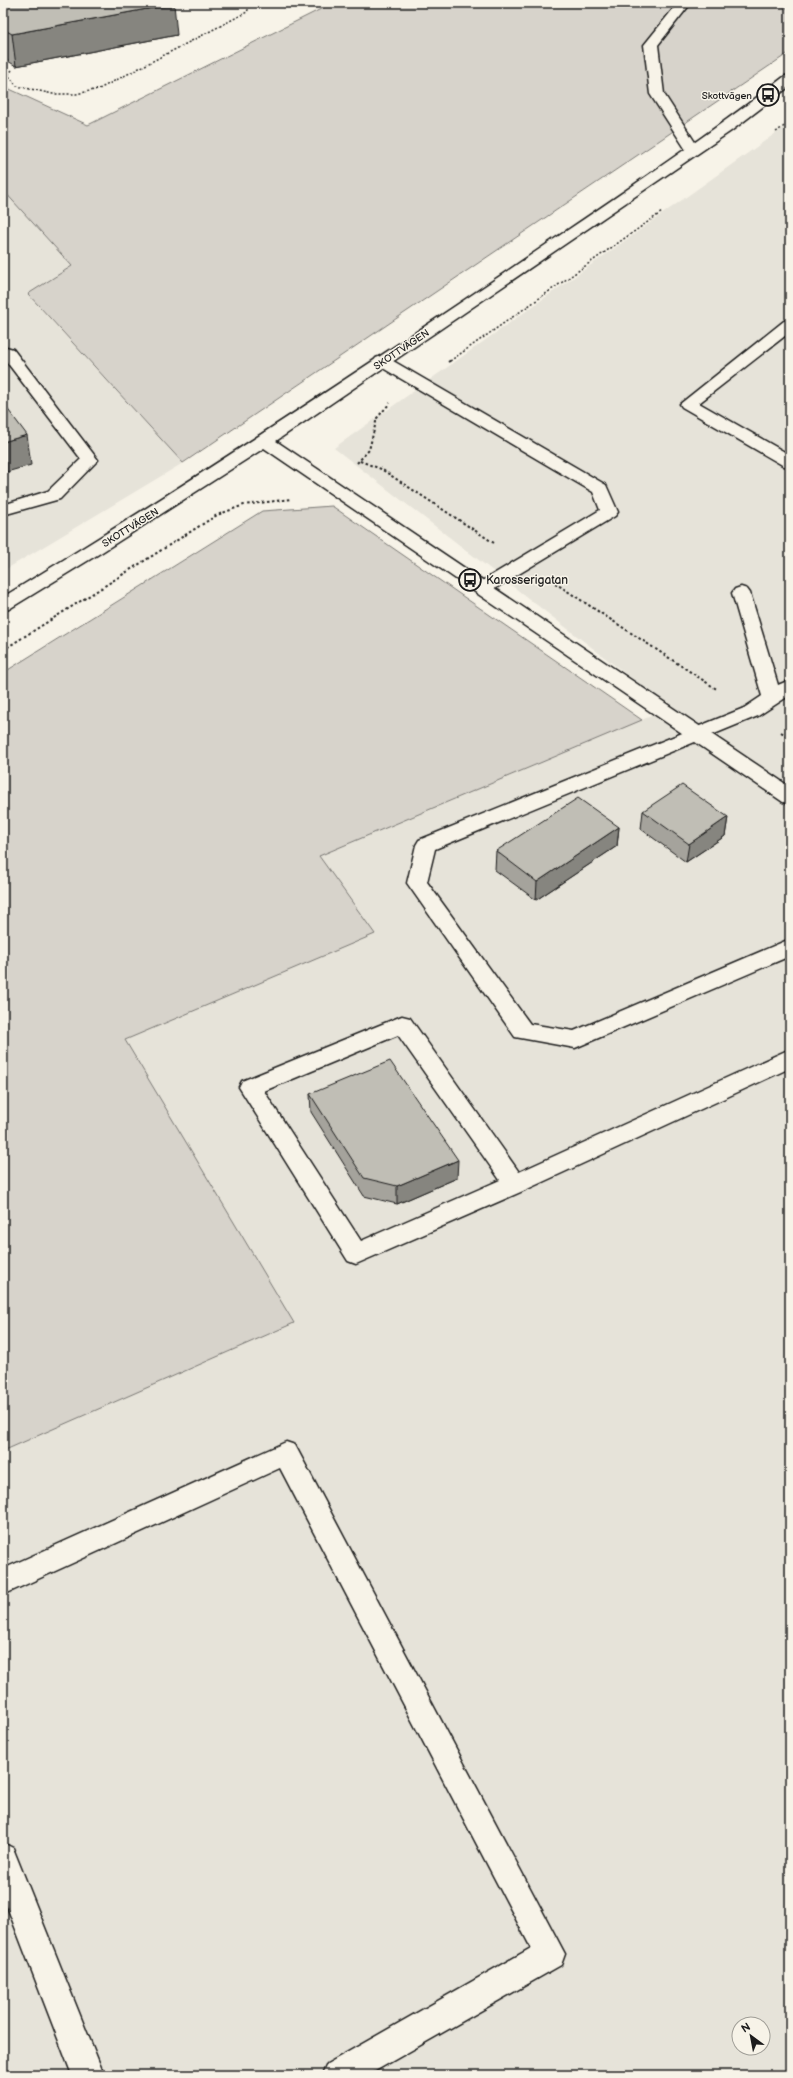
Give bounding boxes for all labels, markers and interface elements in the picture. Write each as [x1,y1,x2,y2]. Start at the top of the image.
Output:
bus stop icon: Skottvägen [755,82,781,108]
place label: Skottvägen [702,90,752,102]
street label: SKOTTVÄGEN [372,327,432,373]
street label: SKOTTVÄGEN [100,506,161,550]
bus stop icon: Karosserigatan [457,567,483,593]
place label: Karosserigatan [486,573,568,588]
north arrow [731,2016,771,2056]
text: N [739,2020,753,2036]

